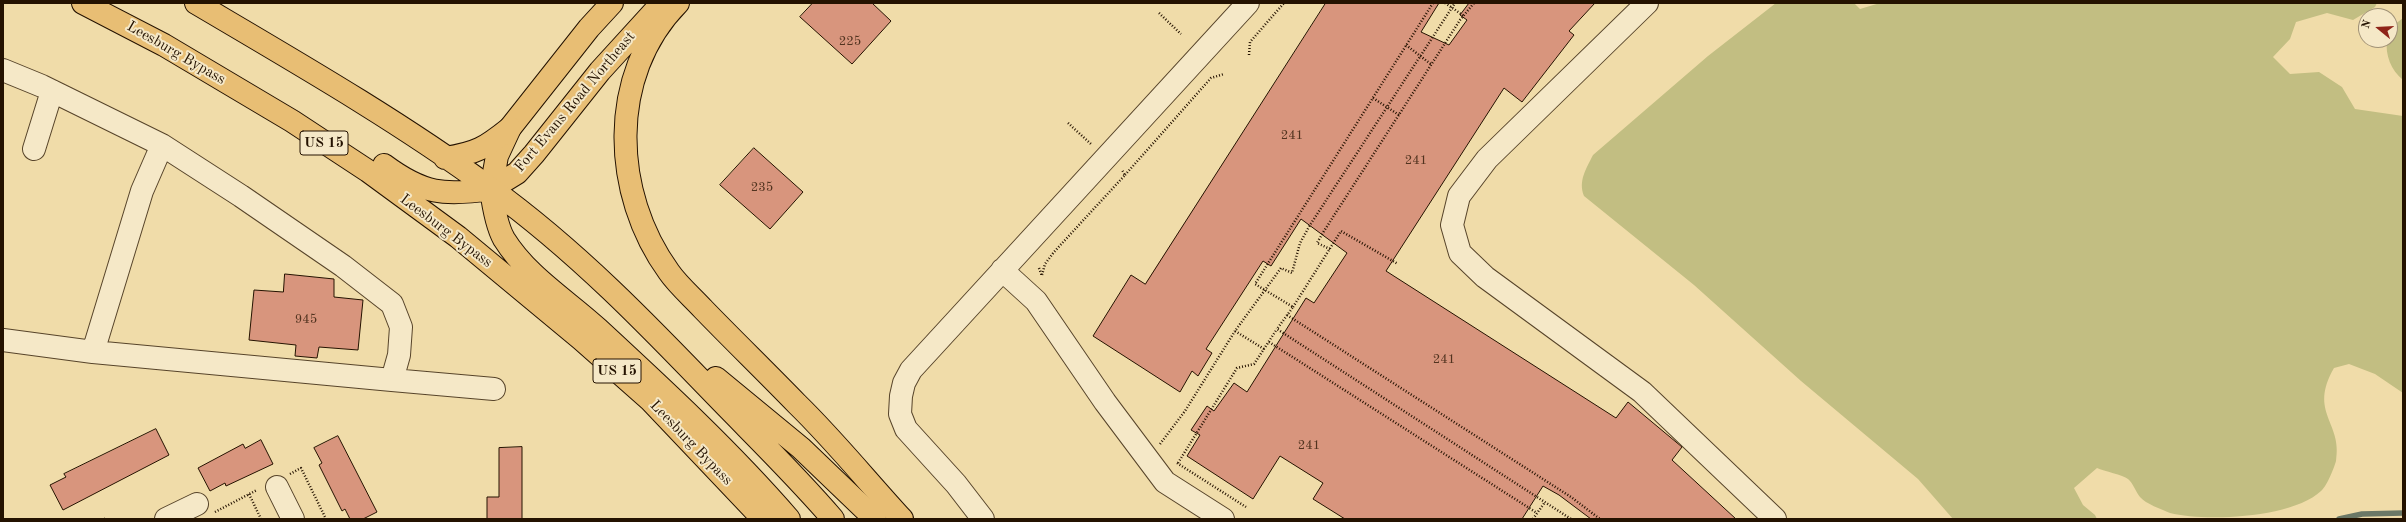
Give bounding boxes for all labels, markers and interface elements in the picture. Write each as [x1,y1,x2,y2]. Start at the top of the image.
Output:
north arrow [2358,8,2398,48]
street label: Leesburg Bypass [123,17,229,89]
text: N [2361,19,2374,30]
street label: Fort Evans Road Northeast [511,28,639,176]
house number: 225 [839,34,861,50]
house number: 241 [1281,128,1303,144]
road number: US 15 [300,131,348,155]
house number: 241 [1405,153,1427,169]
house number: 235 [751,180,773,196]
street label: Leesburg Bypass [396,190,496,272]
house number: 945 [295,312,317,328]
house number: 241 [1433,352,1455,368]
road number: US 15 [593,359,641,383]
street label: Leesburg Bypass [646,397,736,489]
house number: 241 [1298,438,1320,454]

